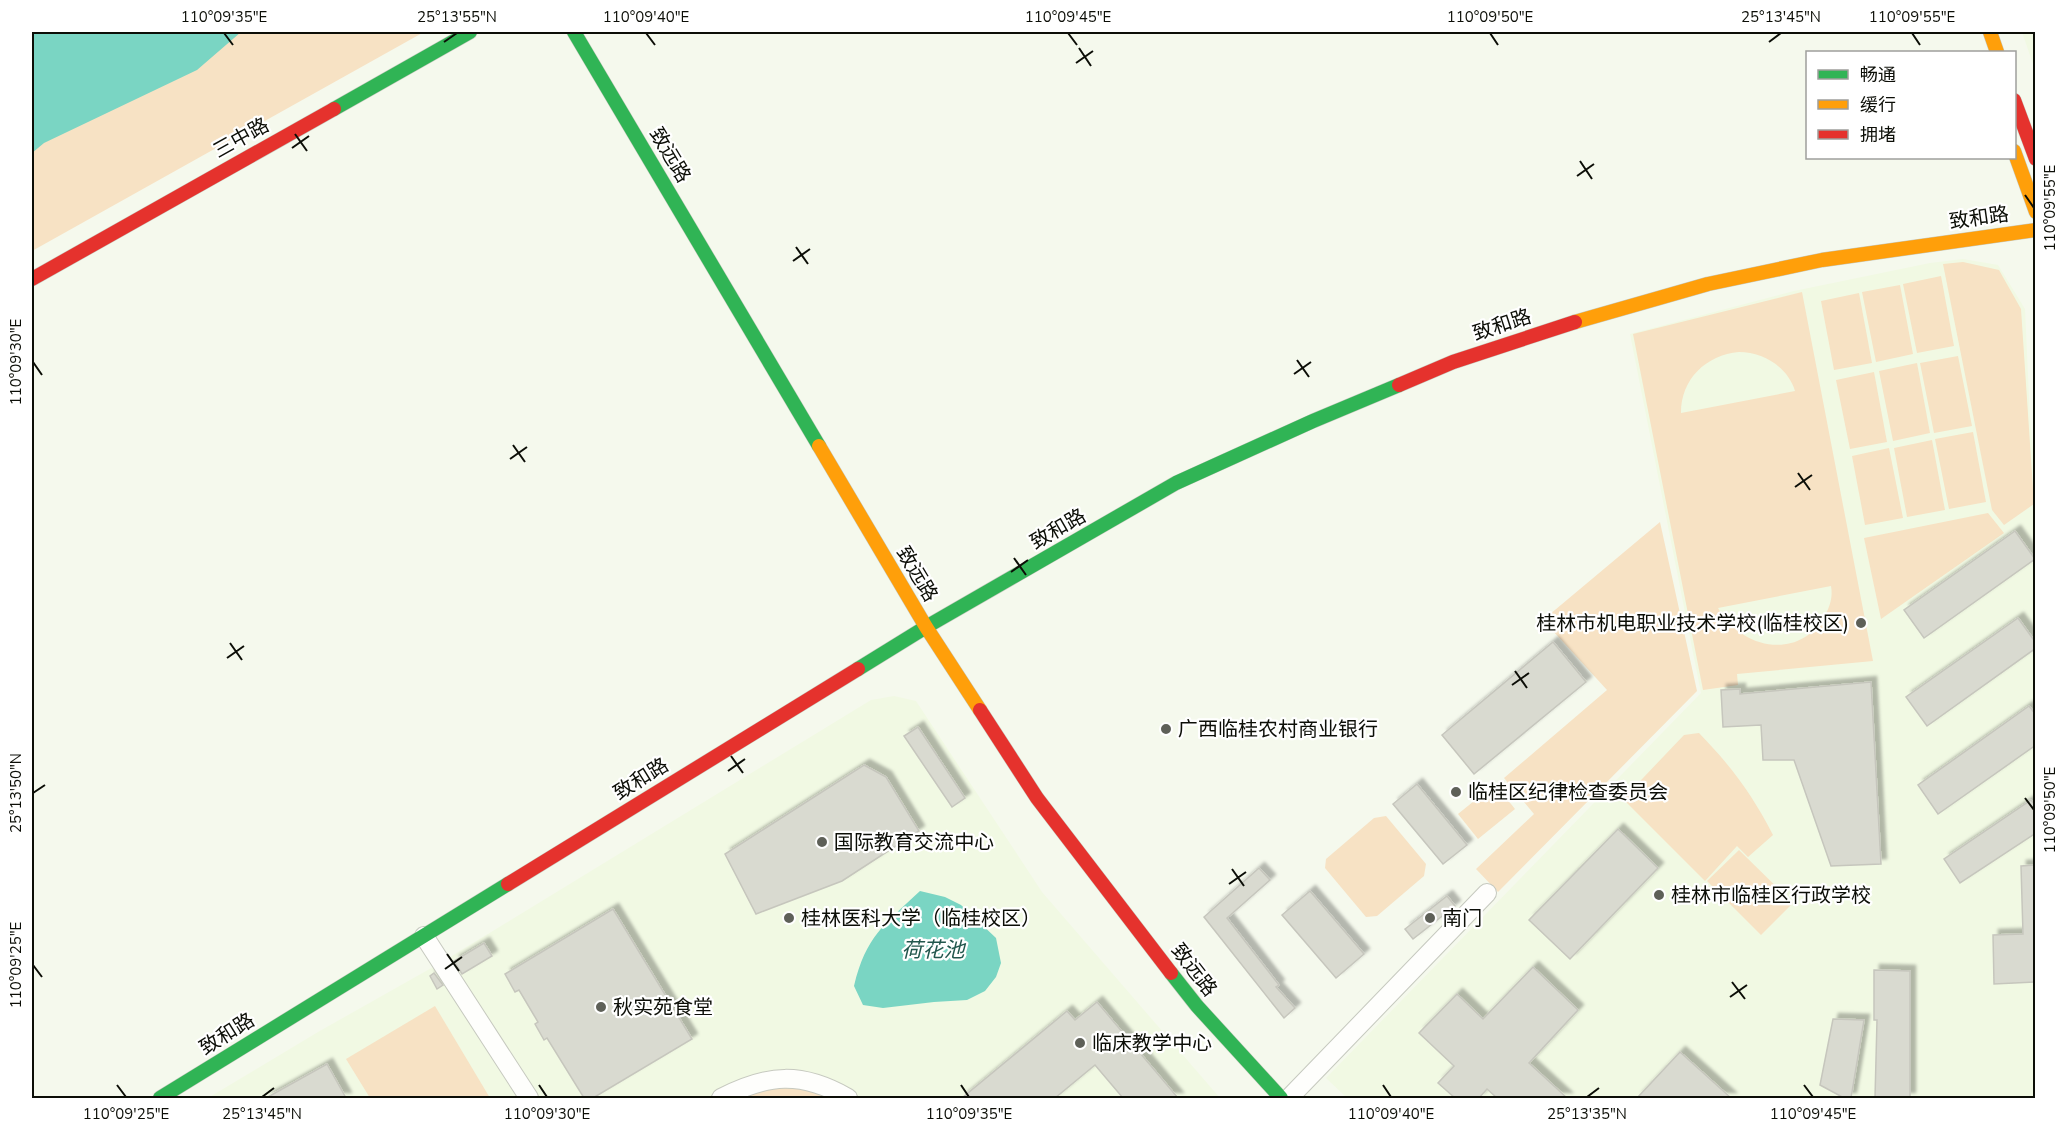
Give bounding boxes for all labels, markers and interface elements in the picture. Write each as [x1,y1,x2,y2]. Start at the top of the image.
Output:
text: 110°09'35"E [181,7,267,27]
text: 25°13'55"N [417,7,497,27]
text: 110°09'40"E [603,7,689,27]
text: 110°09'45"E [1025,7,1111,27]
text: 110°09'50"E [1447,7,1533,27]
text: 25°13'45"N [1741,7,1821,27]
text: 110°09'55"E [1869,7,1955,27]
legend [1806,51,2016,159]
text: 畅通 [1860,63,1896,87]
text: 缓行 [1860,93,1896,117]
street label: 三中路 [208,112,274,164]
street label: 致远路 [643,122,697,188]
text: 拥堵 [1860,123,1896,147]
text: 110°09'55"E [2040,165,2060,251]
street label: 致和路 [1947,200,2011,236]
street label: 致和路 [1469,303,1535,347]
text: 110°09'30"E [6,319,26,405]
street label: 致和路 [1025,502,1091,556]
street label: 致远路 [890,541,944,607]
place label: 桂林市机电职业技术学校(临桂校区) [1536,610,1849,637]
marker: 桂林市机电职业技术学校(临桂校区) [1854,616,1868,630]
place label: 广西临桂农村商业银行 [1178,716,1378,743]
marker: 广西临桂农村商业银行 [1159,722,1173,736]
street label: 致和路 [608,752,674,806]
text: 25°13'50"N [6,753,26,833]
text: 110°09'50"E [2040,767,2060,853]
place label: 临桂区纪律检查委员会 [1468,779,1668,806]
marker: 临桂区纪律检查委员会 [1449,785,1463,799]
place label: 国际教育交流中心 [834,829,994,856]
marker: 国际教育交流中心 [815,835,829,849]
place label: 桂林市临桂区行政学校 [1671,882,1871,909]
marker: 桂林市临桂区行政学校 [1652,888,1666,902]
place label: 桂林医科大学（临桂校区） [801,905,1041,932]
place label: 南门 [1442,905,1482,932]
marker: 桂林医科大学（临桂校区） [782,911,796,925]
marker: 南门 [1423,911,1437,925]
text: 110°09'25"E [6,922,26,1008]
water label: 荷花池 [902,936,966,964]
street label: 致远路 [1165,938,1223,1002]
place label: 秋实苑食堂 [613,994,713,1021]
marker: 秋实苑食堂 [594,1000,608,1014]
street label: 致和路 [194,1007,260,1061]
place label: 临床教学中心 [1092,1030,1212,1057]
marker: 临床教学中心 [1073,1036,1087,1050]
text: 110°09'25"E [83,1104,169,1124]
text: 25°13'45"N [222,1104,302,1124]
text: 110°09'30"E [504,1104,590,1124]
text: 110°09'35"E [926,1104,1012,1124]
text: 110°09'40"E [1348,1104,1434,1124]
text: 25°13'35"N [1547,1104,1627,1124]
text: 110°09'45"E [1770,1104,1856,1124]

